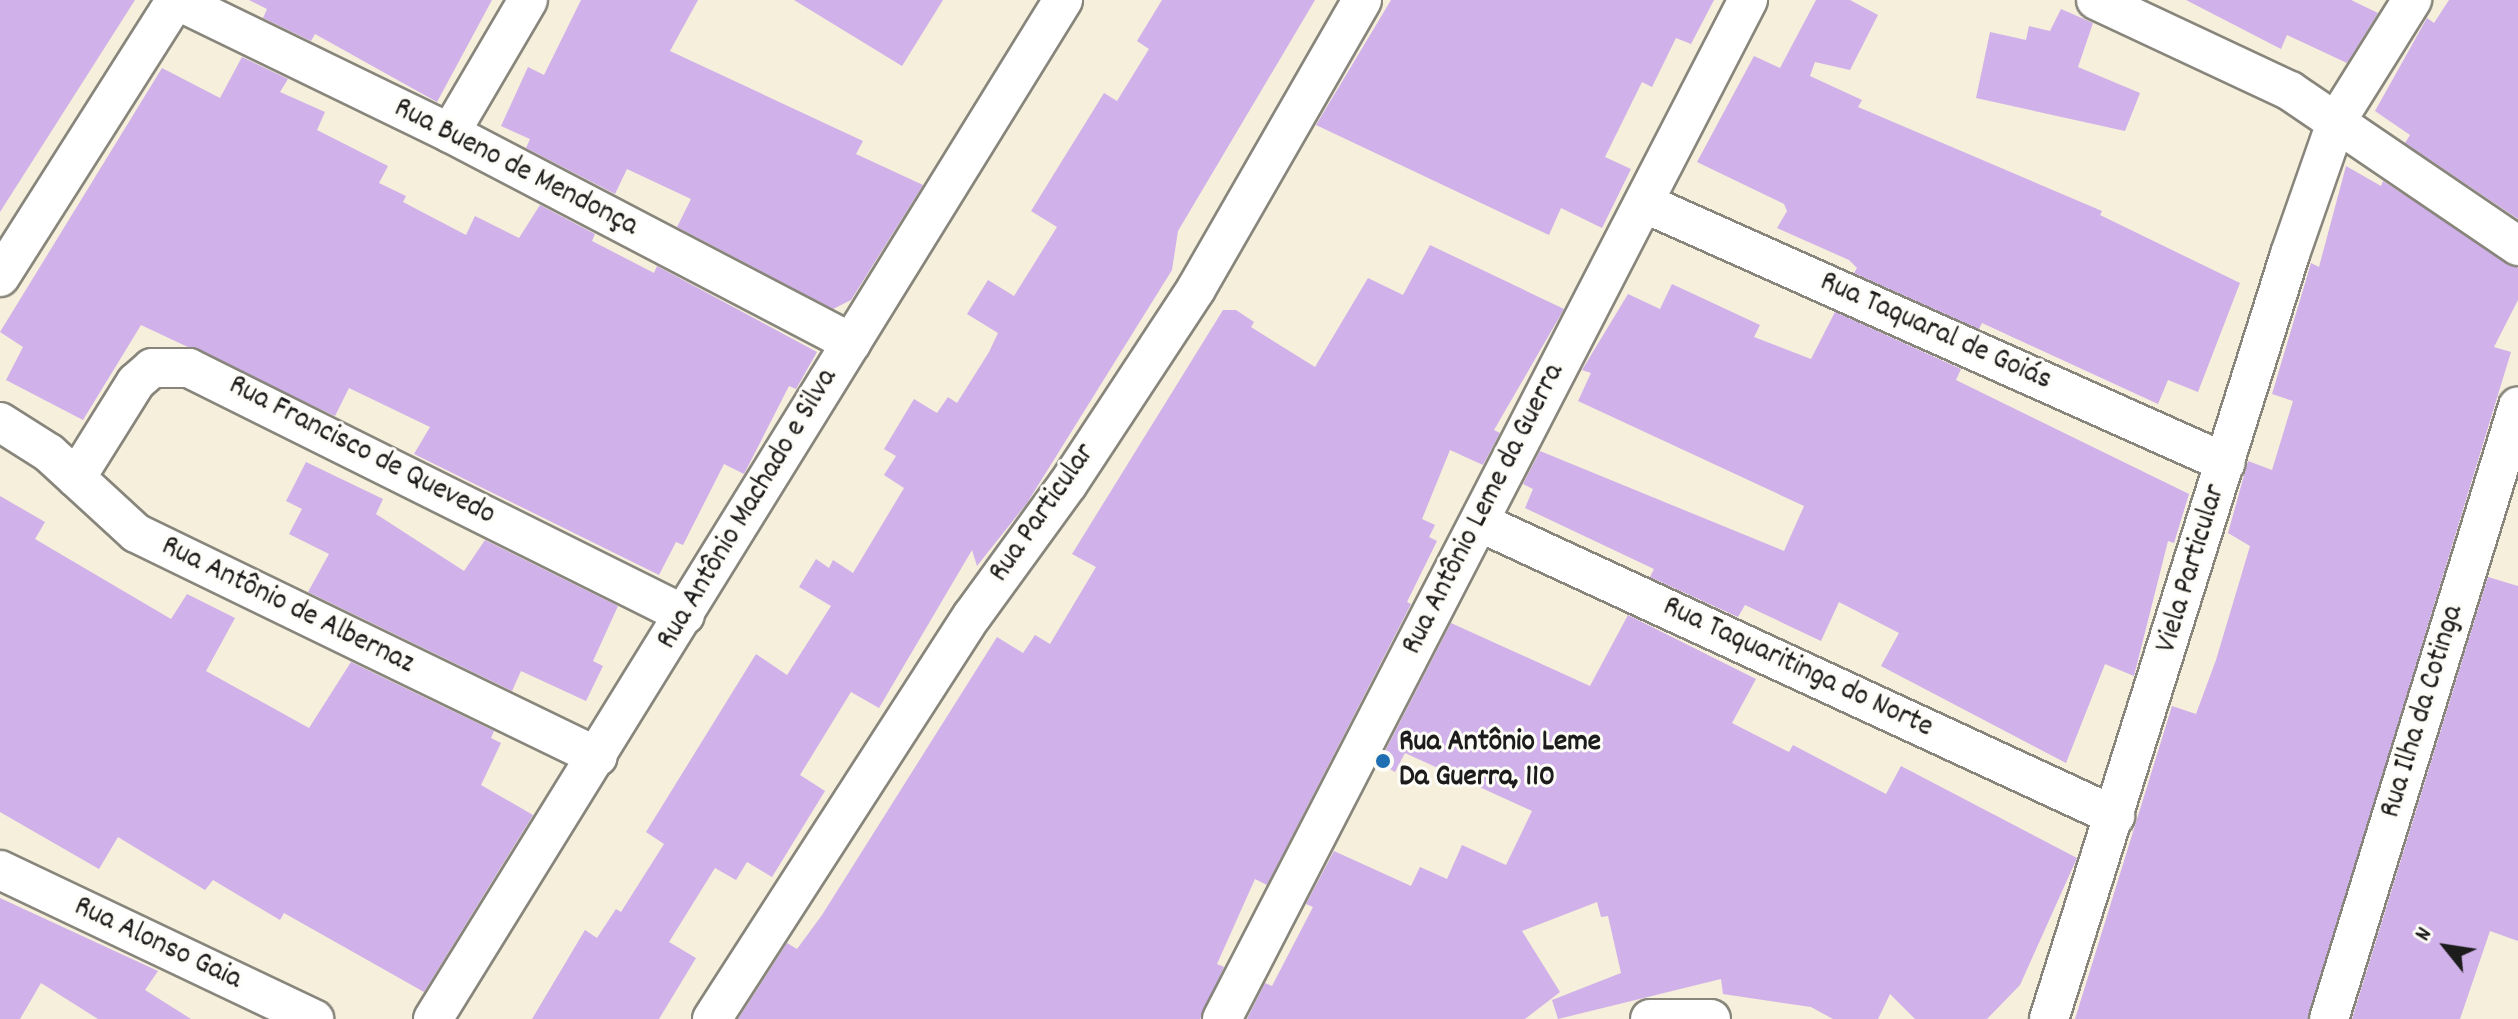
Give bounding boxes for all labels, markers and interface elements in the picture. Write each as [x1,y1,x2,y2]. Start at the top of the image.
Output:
street label: Rua Bueno de Mendonça [387,92,643,246]
street label: Rua Taquaral de Goiás [1814,266,2056,400]
street label: Rua Antônio Leme da Guerra [1396,359,1574,661]
street label: Rua Antônio Machado e Silva [651,363,847,657]
street label: Rua Francisco de Quevedo [222,369,500,535]
street label: Rua Particular [983,438,1105,590]
street label: Viela Particular [2150,481,2236,657]
street label: Rua Antônio de Albernaz [155,530,419,684]
street label: Rua Taquaritinga do Norte [1656,591,1938,747]
street label: Rua Ilha da Cotinga [2375,601,2473,823]
place label: Rua Antônio Leme Da Guerra, 110 [1399,726,1601,796]
marker: Rua Antônio Leme Da Guerra, 110 [1374,752,1392,770]
street label: Rua Alonso Gaia [67,890,247,1000]
north arrow [2406,907,2486,987]
text: N [2409,922,2441,947]

